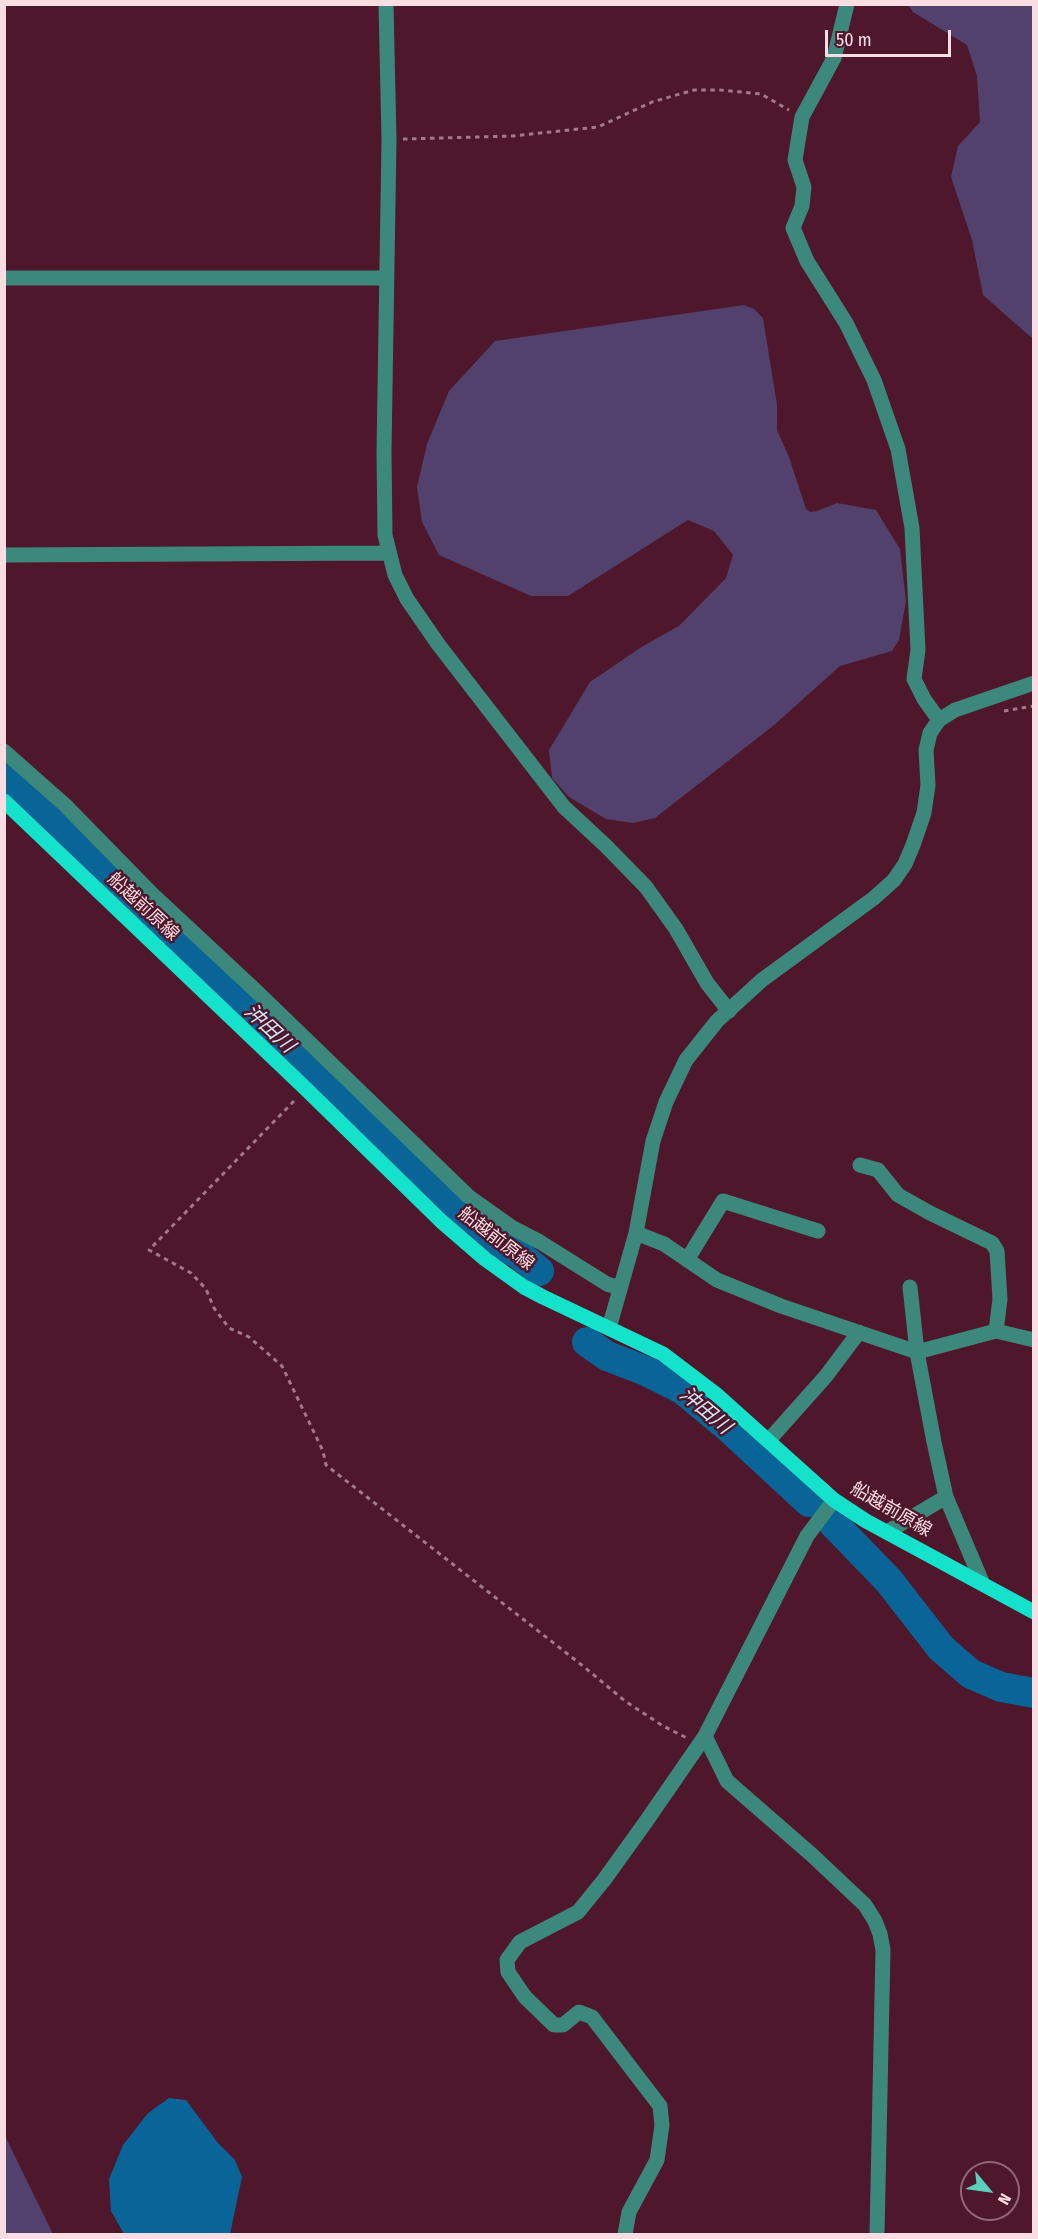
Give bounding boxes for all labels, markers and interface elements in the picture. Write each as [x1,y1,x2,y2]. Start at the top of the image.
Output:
scale bar [828,18,954,56]
text: 50 m [836,29,872,51]
street label: 船越前原線 [103,868,183,946]
water label: 沖田川 [239,1000,299,1058]
street label: 船越前原線 [454,1203,538,1275]
water label: 沖田川 [674,1383,736,1439]
street label: 船越前原線 [847,1478,935,1542]
north arrow [960,2161,1020,2221]
text: N [994,2190,1015,2208]

